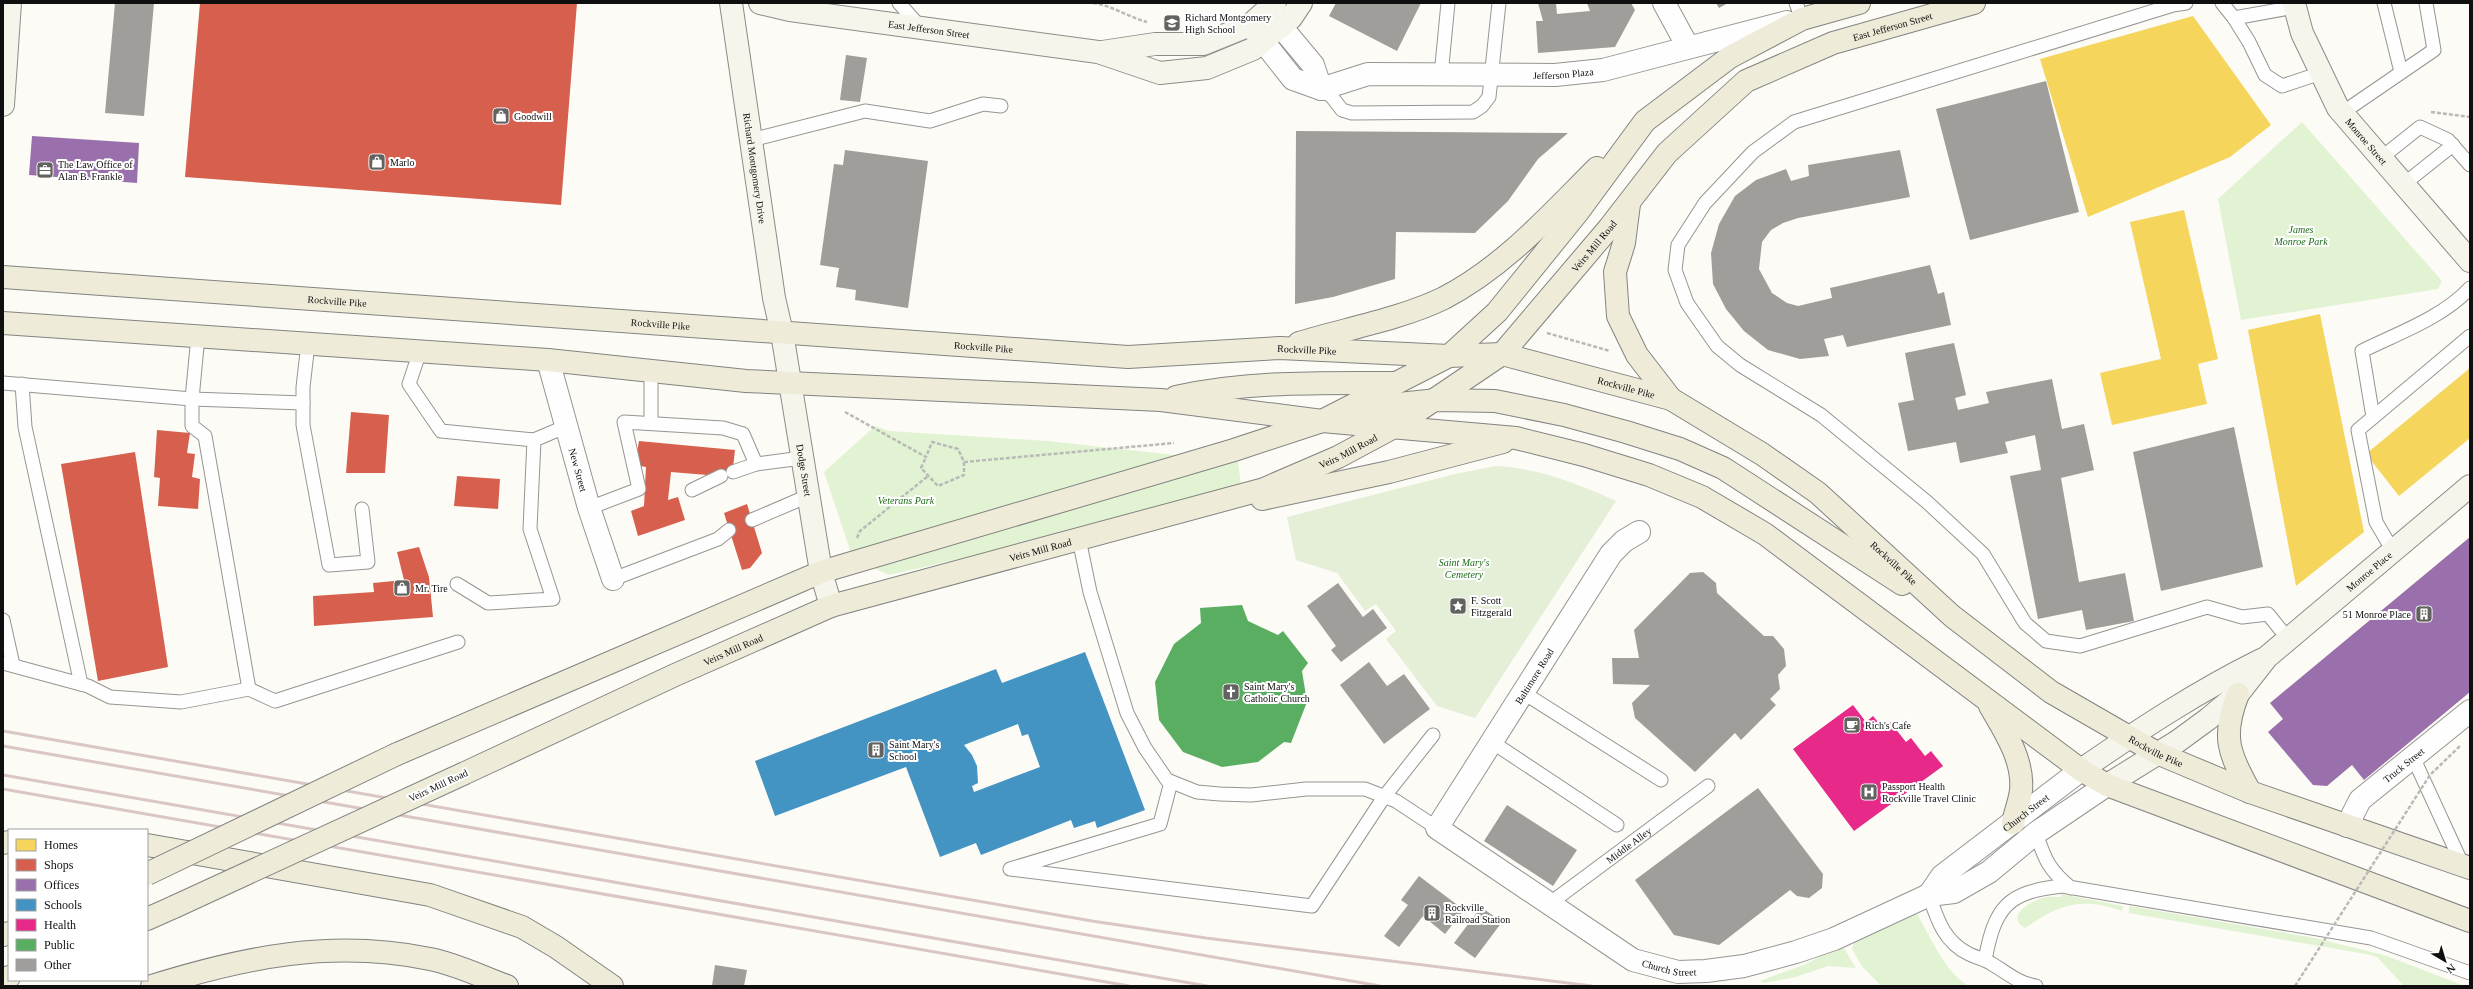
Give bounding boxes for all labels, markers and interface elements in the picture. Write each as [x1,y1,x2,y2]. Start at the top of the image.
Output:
street label: East Jefferson Street [1851,10,1934,43]
place label: Richard Montgomery High School [1185,12,1271,35]
school or university icon: Richard Montgomery High School [1162,13,1182,33]
street label: East Jefferson Street [887,18,971,40]
street label: Jefferson Plaza [1533,66,1595,81]
shop icon: Goodwill [491,106,511,126]
place label: Goodwill [514,111,552,122]
street label: Richard Montgomery Drive [741,112,768,225]
street label: Monroe Street [2343,116,2389,167]
shop icon: Marlo [367,152,387,172]
place label: Marlo [390,157,414,168]
place label: The Law Office of Alan B. Frankle [58,159,133,182]
office icon: The Law Office of Alan B. Frankle [35,160,55,180]
street label: Veirs Mill Road [1569,218,1619,274]
park label: James Monroe Park [2273,224,2328,247]
street label: Rockville Pike [307,294,368,309]
street label: Rockville Pike [630,317,691,332]
street label: Rockville Pike [954,340,1014,355]
street label: Rockville Pike [1277,343,1337,357]
street label: Rockville Pike [1596,375,1657,401]
street label: Veirs Mill Road [1317,432,1379,471]
street label: Dodge Street [794,443,814,497]
street label: New Street [567,447,589,493]
park label: Veterans Park [878,495,935,506]
street label: Veirs Mill Road [1008,536,1073,564]
street label: Rockville Pike [1868,539,1920,588]
street label: Monroe Place [2344,549,2395,594]
park label: Saint Mary's Cemetery [1439,557,1489,580]
shop icon: Mr. Tire [392,578,412,598]
place label: Mr. Tire [415,583,448,594]
place label: F. Scott Fitzgerald [1471,595,1512,618]
place icon: F. Scott Fitzgerald [1448,596,1468,616]
building icon: 51 Monroe Place [2414,604,2434,624]
place label: 51 Monroe Place [2343,609,2412,620]
street label: Veirs Mill Road [702,632,765,668]
street label: Baltimore Road [1513,646,1556,706]
place label: Saint Mary's Catholic Church [1244,681,1310,704]
church icon: Saint Mary's Catholic Church [1221,682,1241,702]
cafe icon: Rich's Cafe [1842,715,1862,735]
place label: Rich's Cafe [1865,720,1912,731]
street label: Rockville Pike [2127,733,2185,770]
place label: Saint Mary's School [889,739,940,762]
building icon: Saint Mary's School [866,740,886,760]
street label: Truck Street [2381,745,2427,785]
street label: Veirs Mill Road [407,767,469,804]
place label: Passport Health Rockville Travel Clinic [1882,781,1976,804]
hospital icon: Passport Health Rockville Travel Clinic [1859,782,1879,802]
street label: Church Street [2000,791,2051,834]
street label: Middle Alley [1604,825,1653,866]
legend [8,829,148,981]
text: Homes [44,838,78,852]
text: Shops [44,858,74,872]
text: Offices [44,878,79,892]
text: Schools [44,898,82,912]
place label: Rockville Railroad Station [1445,902,1510,925]
building icon: Rockville Railroad Station [1422,903,1442,923]
text: Health [44,918,76,932]
text: Public [44,938,75,952]
north arrow [2425,941,2465,981]
text: Other [44,958,71,972]
street label: Church Street [1641,958,1697,978]
text: N [2444,962,2458,976]

